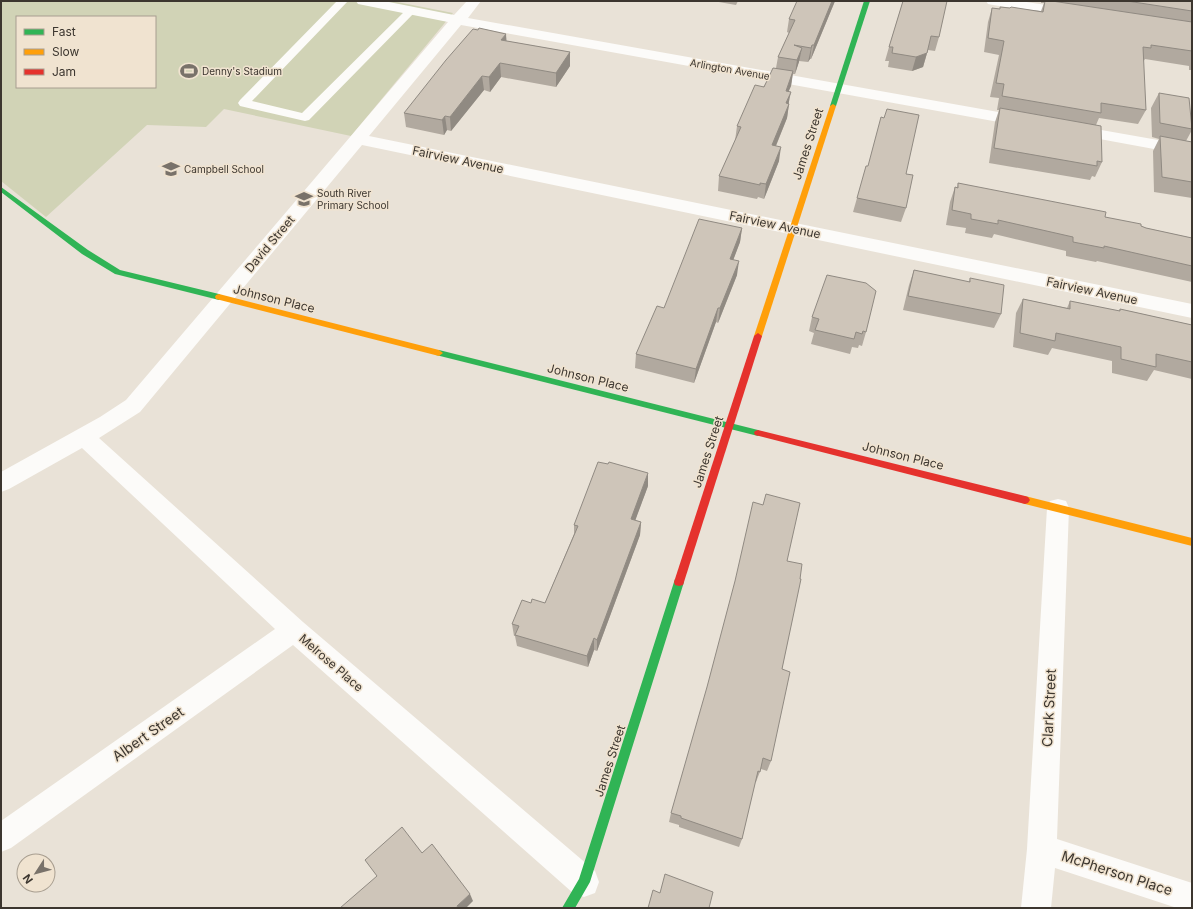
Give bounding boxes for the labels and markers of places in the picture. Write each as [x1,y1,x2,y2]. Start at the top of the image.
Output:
sports icon: Denny's Stadium [179,61,199,81]
place label: Denny's Stadium [202,65,282,77]
school or university icon: Campbell School [161,159,181,179]
place label: Campbell School [184,163,264,175]
place label: South River Primary School [317,187,389,211]
school or university icon: South River Primary School [294,189,314,209]

